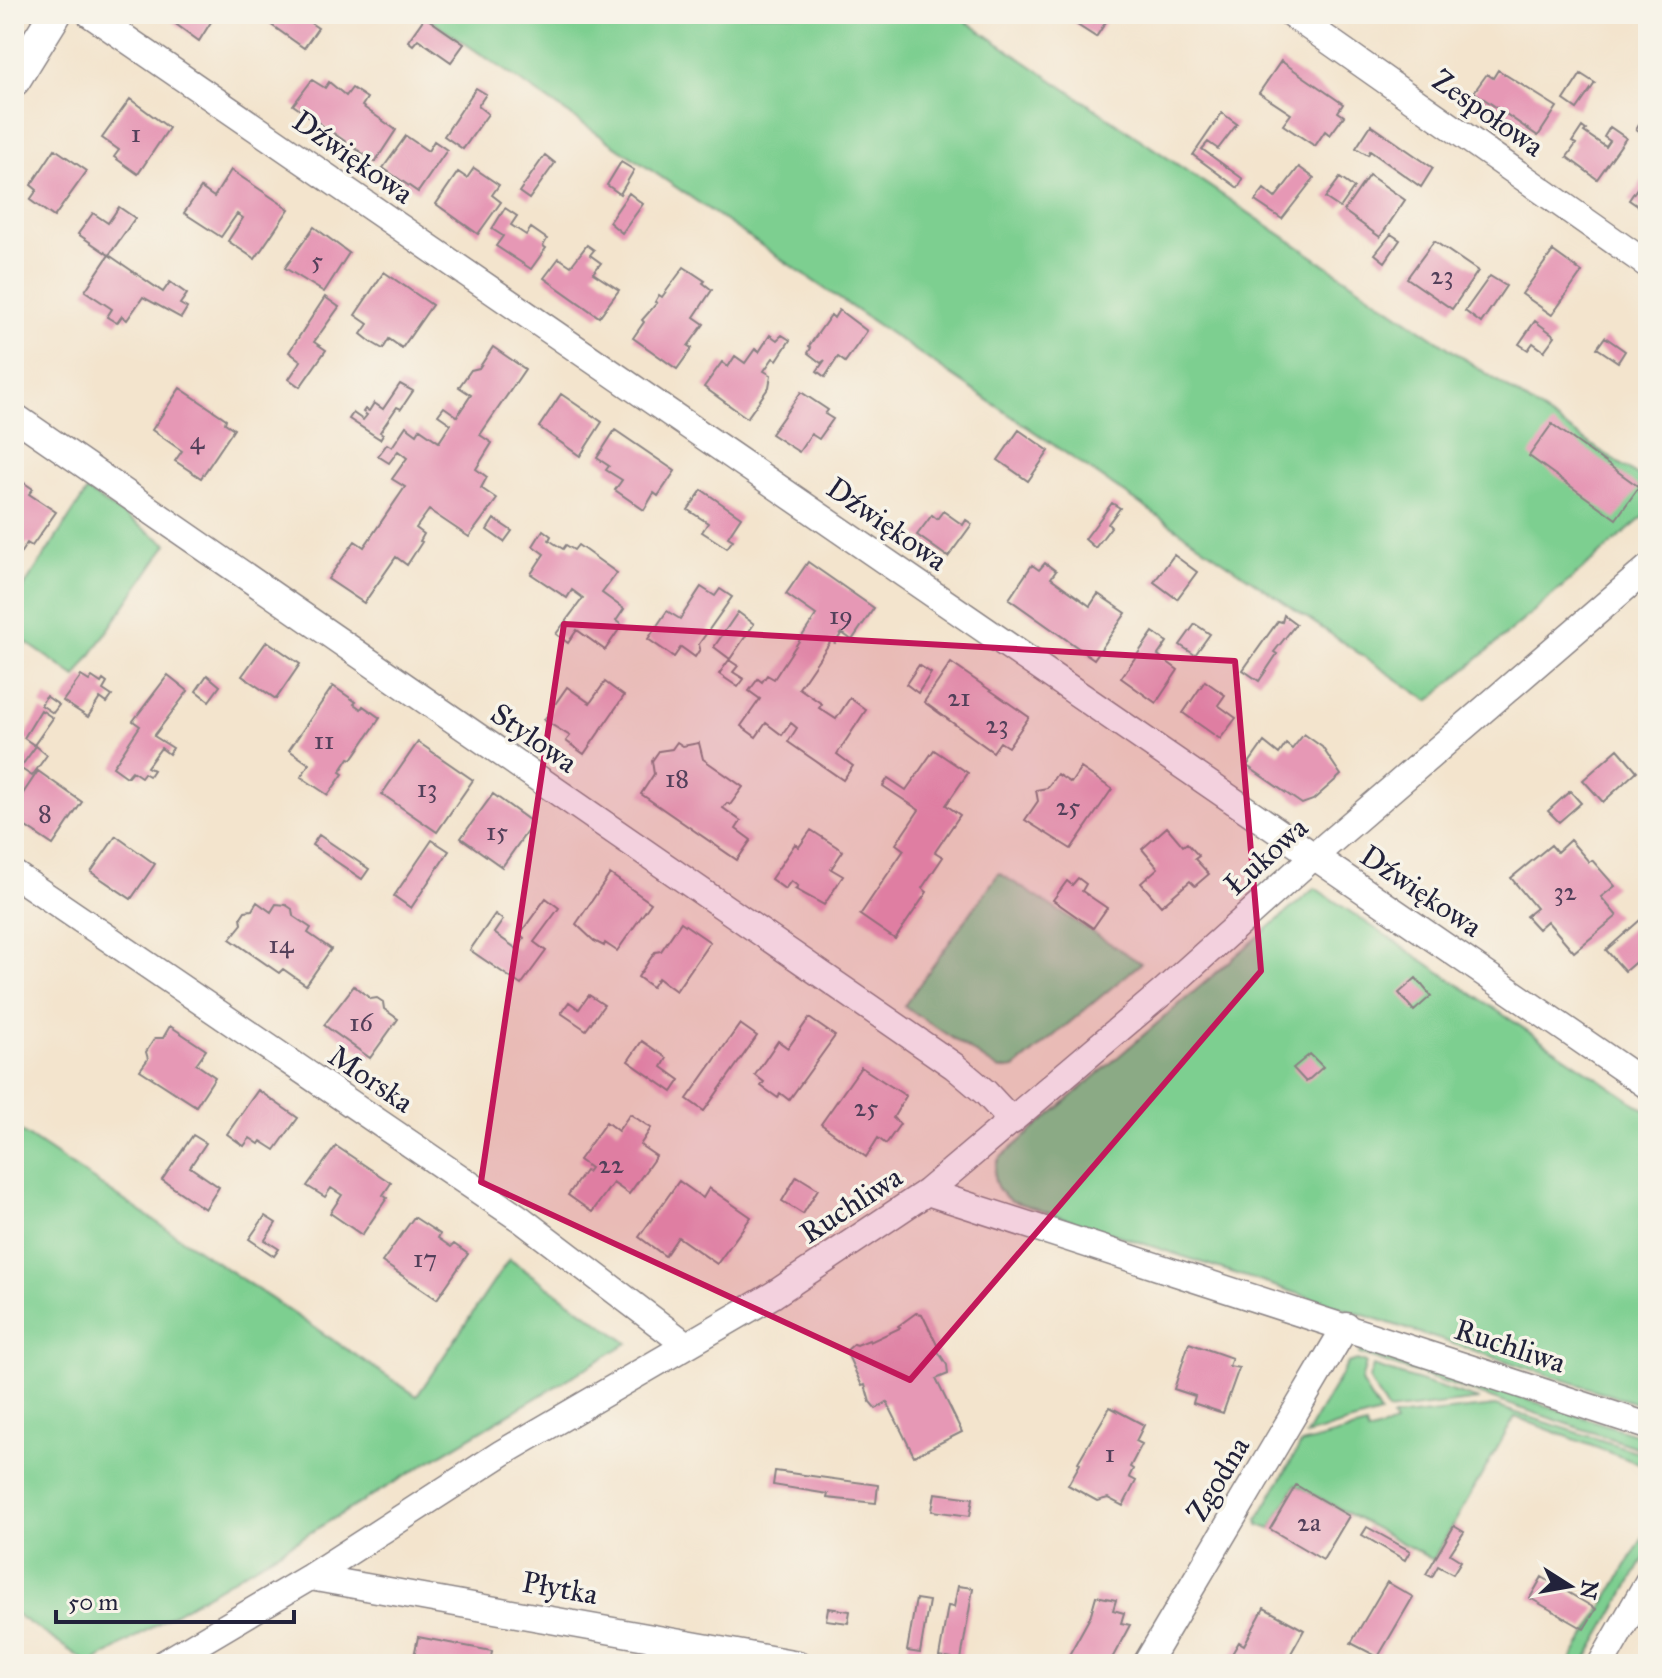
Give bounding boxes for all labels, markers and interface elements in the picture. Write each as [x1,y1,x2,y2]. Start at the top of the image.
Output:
street label: Zespołowa [1425,62,1551,165]
street label: Dźwiękowa [286,102,420,212]
house number: 1 [131,117,141,149]
house number: 5 [311,244,323,276]
house number: 23 [1430,259,1454,291]
house number: 4 [190,424,205,456]
street label: Dźwiękowa [820,469,954,579]
house number: 19 [829,599,853,631]
house number: 21 [947,681,971,713]
street label: Stylowa [484,695,584,781]
house number: 23 [985,708,1009,740]
house number: 11 [314,724,334,756]
house number: 18 [665,762,689,794]
house number: 13 [417,772,437,804]
house number: 25 [1056,790,1080,822]
house number: 8 [38,797,52,829]
street label: Łukowa [1217,809,1315,903]
house number: 15 [486,815,508,847]
street label: Dźwiękowa [1353,837,1489,945]
house number: 32 [1553,875,1577,907]
house number: 14 [269,928,294,960]
house number: 16 [349,1006,373,1038]
street label: Morska [322,1038,421,1121]
house number: 25 [854,1091,878,1123]
house number: 22 [598,1148,624,1180]
street label: Ruchliwa [793,1159,909,1251]
house number: 17 [413,1242,437,1274]
street label: Ruchliwa [1450,1311,1570,1381]
street label: Zgodna [1179,1430,1257,1528]
house number: 1 [1105,1437,1115,1469]
house number: 2a [1297,1506,1321,1538]
north arrow [1530,1546,1610,1626]
street label: Płytka [519,1564,601,1612]
scale bar [56,1574,294,1624]
text: N [1574,1578,1604,1602]
text: 50 m [68,1587,118,1617]

